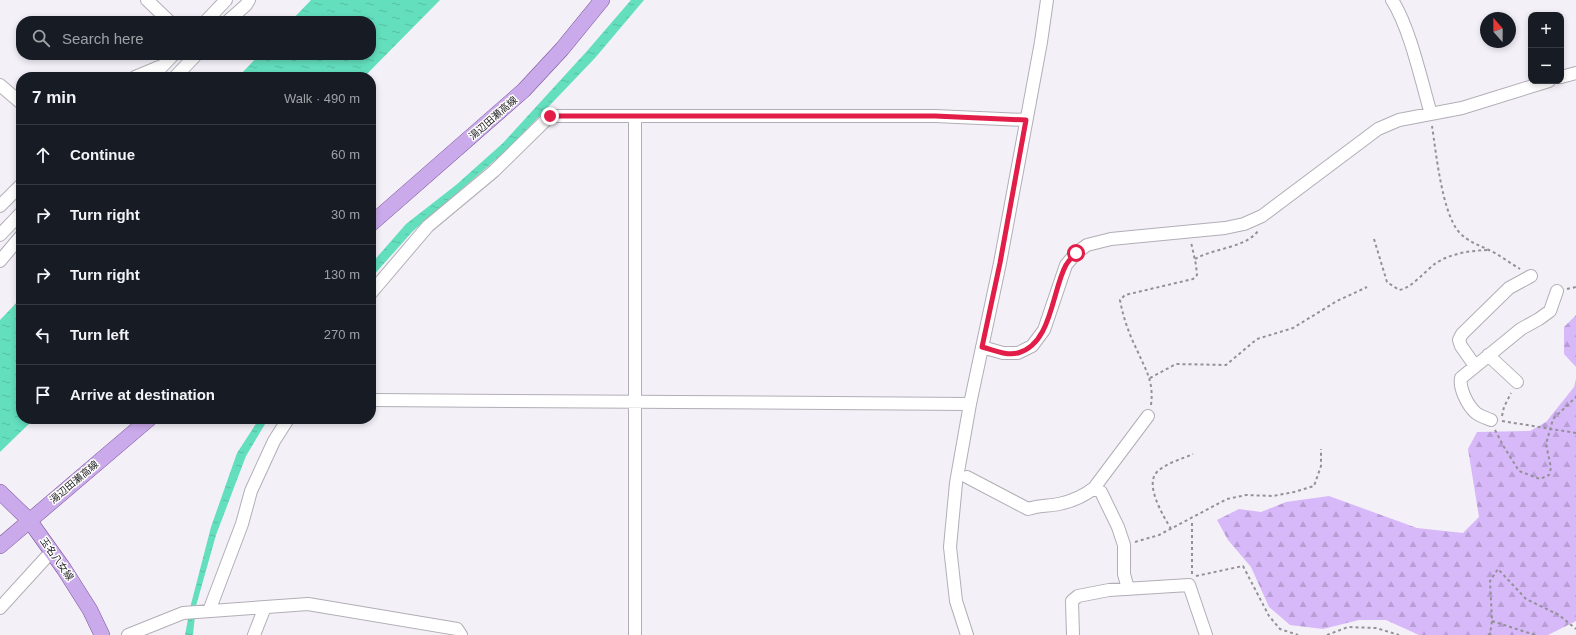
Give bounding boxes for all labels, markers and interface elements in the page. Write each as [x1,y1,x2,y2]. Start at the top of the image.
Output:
north arrow [1480,12,1516,48]
map controls [1528,12,1564,84]
button: + [1528,12,1564,48]
search box [16,16,376,60]
icon: search [30,27,52,49]
text: Search here [62,30,144,47]
button: − [1528,48,1564,84]
text: 7 min [32,88,76,107]
text: Walk · 490 m [284,91,360,106]
street label: 湯辺田瀬高線 [467,94,519,142]
route end [541,107,559,125]
icon: ahead [32,144,54,166]
text: Continue [70,146,135,163]
text: 60 m [331,147,360,162]
icon: right [32,204,54,226]
text: Turn right [70,206,140,223]
text: 30 m [331,207,360,222]
route start [1067,244,1085,262]
icon: right [32,264,54,286]
text: Turn right [70,266,140,283]
text: 130 m [324,267,360,282]
icon: left [32,324,54,346]
text: Turn left [70,326,129,343]
text: 270 m [324,327,360,342]
icon: arrive [32,384,54,406]
text: Arrive at destination [70,386,215,403]
street label: 湯辺田瀬高線 [47,459,101,505]
street label: 玉名八女線 [38,535,76,583]

